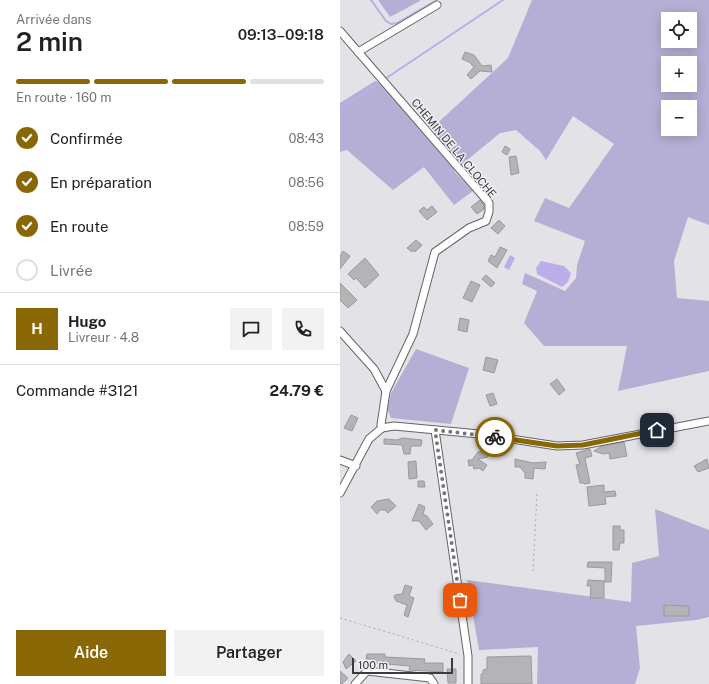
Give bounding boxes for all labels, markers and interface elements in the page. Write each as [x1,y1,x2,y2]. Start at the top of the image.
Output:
text: Arrivée dans [16,12,92,27]
map controls [661,12,697,136]
button: locate [661,12,697,48]
text: 2 min [16,26,83,57]
text: 09:13–09:18 [238,26,324,43]
button: + [661,56,697,92]
text: En route · 160 m [16,90,111,105]
street label: CHEMIN DE LA CLOCHE [409,96,499,200]
button: − [661,100,697,136]
icon: check [16,127,38,149]
text: Confirmée [50,130,123,147]
text: 08:43 [289,131,324,146]
icon: check [16,171,38,193]
text: En préparation [50,174,152,191]
text: 08:56 [288,175,324,190]
icon: check [16,215,38,237]
text: En route [50,218,108,235]
text: 08:59 [288,219,324,234]
text: Livrée [50,262,93,279]
button: chat [230,308,272,350]
button: phone [282,308,324,350]
text: Hugo [68,313,106,330]
text: H [31,320,43,337]
text: Livreur · 4.8 [68,330,139,345]
text: Commande #3121 [16,382,138,399]
text: 24.79 € [270,382,324,399]
pin [640,413,674,447]
courier [475,417,515,457]
icon: home [646,419,668,441]
icon: bike [484,426,506,448]
pin [443,583,477,617]
icon: bag [449,589,471,611]
button: Aide [16,630,166,676]
button: Partager [174,630,324,676]
scale bar [352,656,453,675]
text: 100 m [358,659,388,671]

